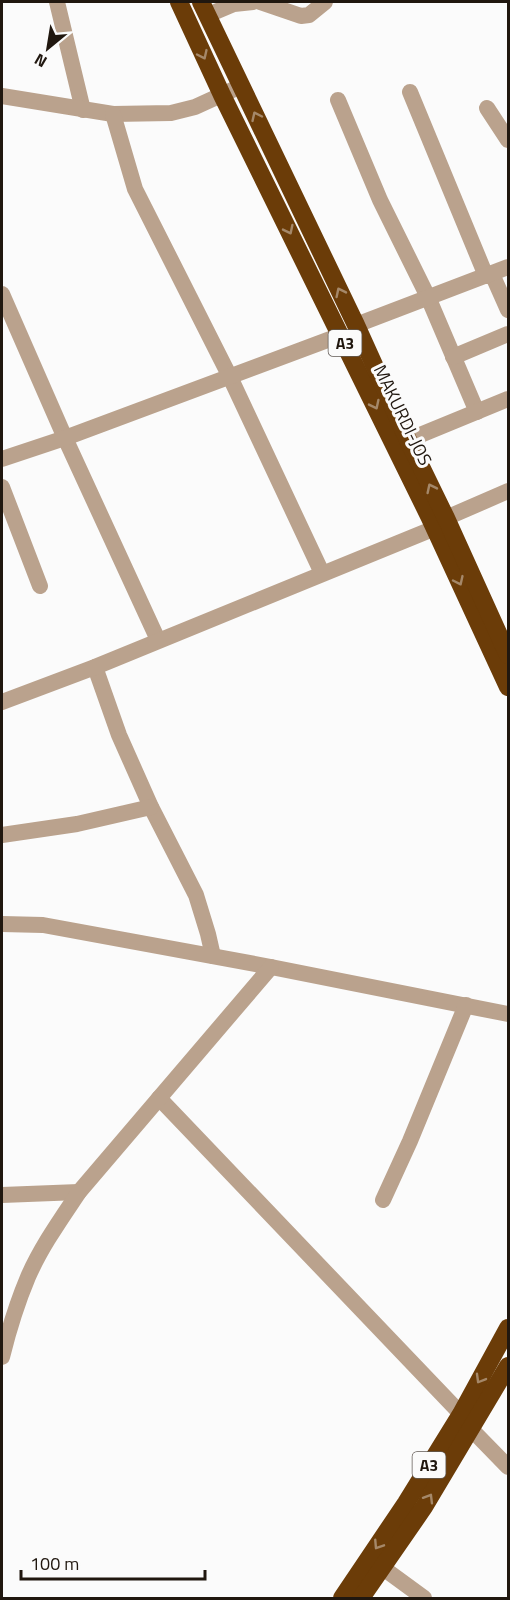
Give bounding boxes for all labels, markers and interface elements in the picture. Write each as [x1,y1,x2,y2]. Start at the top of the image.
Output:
north arrow [18,18,78,78]
text: N [30,48,51,74]
one-way arrow [196,48,208,59]
one-way arrow [251,112,263,123]
one-way arrow [281,223,293,234]
one-way arrow [336,288,348,299]
road number: A3 [328,330,362,356]
street label: MAKURDI-JOS [367,360,439,470]
one-way arrow [368,398,379,409]
one-way arrow [427,484,438,494]
one-way arrow [452,574,464,585]
one-way arrow [476,1373,488,1383]
road number: A3 [412,1452,446,1478]
one-way arrow [422,1494,434,1504]
one-way arrow [374,1538,385,1549]
scale bar [21,1543,206,1581]
text: 100 m [30,1550,79,1577]

